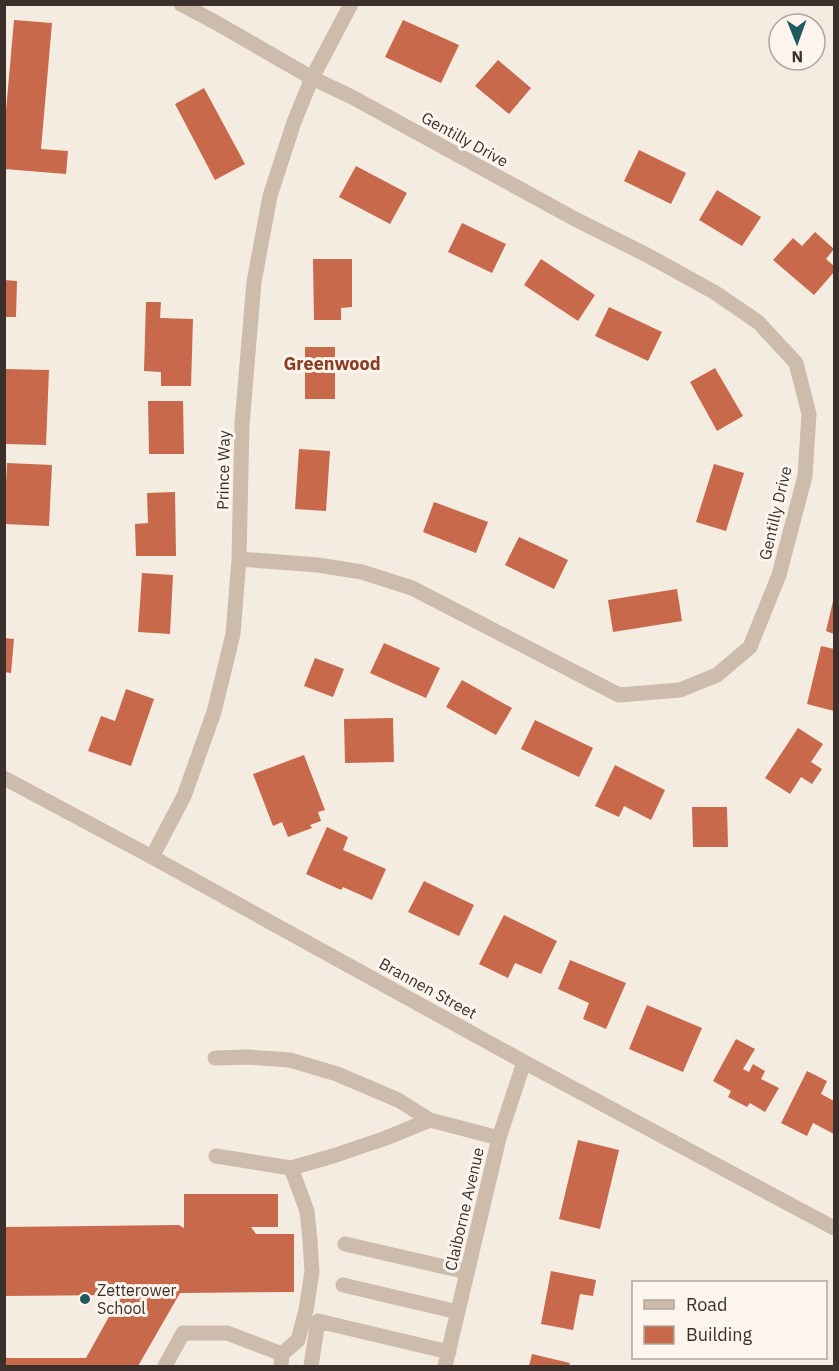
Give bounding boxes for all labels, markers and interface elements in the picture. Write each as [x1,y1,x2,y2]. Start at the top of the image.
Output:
north arrow [767,12,827,72]
text: N [791,47,803,67]
street label: Gentilly Drive [418,107,512,171]
district label: Greenwood [283,352,381,375]
street label: Prince Way [212,430,234,510]
street label: Gentilly Drive [754,464,796,562]
street label: Brannen Street [376,953,480,1023]
street label: Claiborne Avenue [440,1145,488,1273]
place label: Zetterower School [97,1280,176,1318]
legend [632,1281,827,1359]
marker: Zetterower School [78,1292,92,1306]
text: Road [686,1293,727,1316]
text: Building [686,1323,753,1346]

